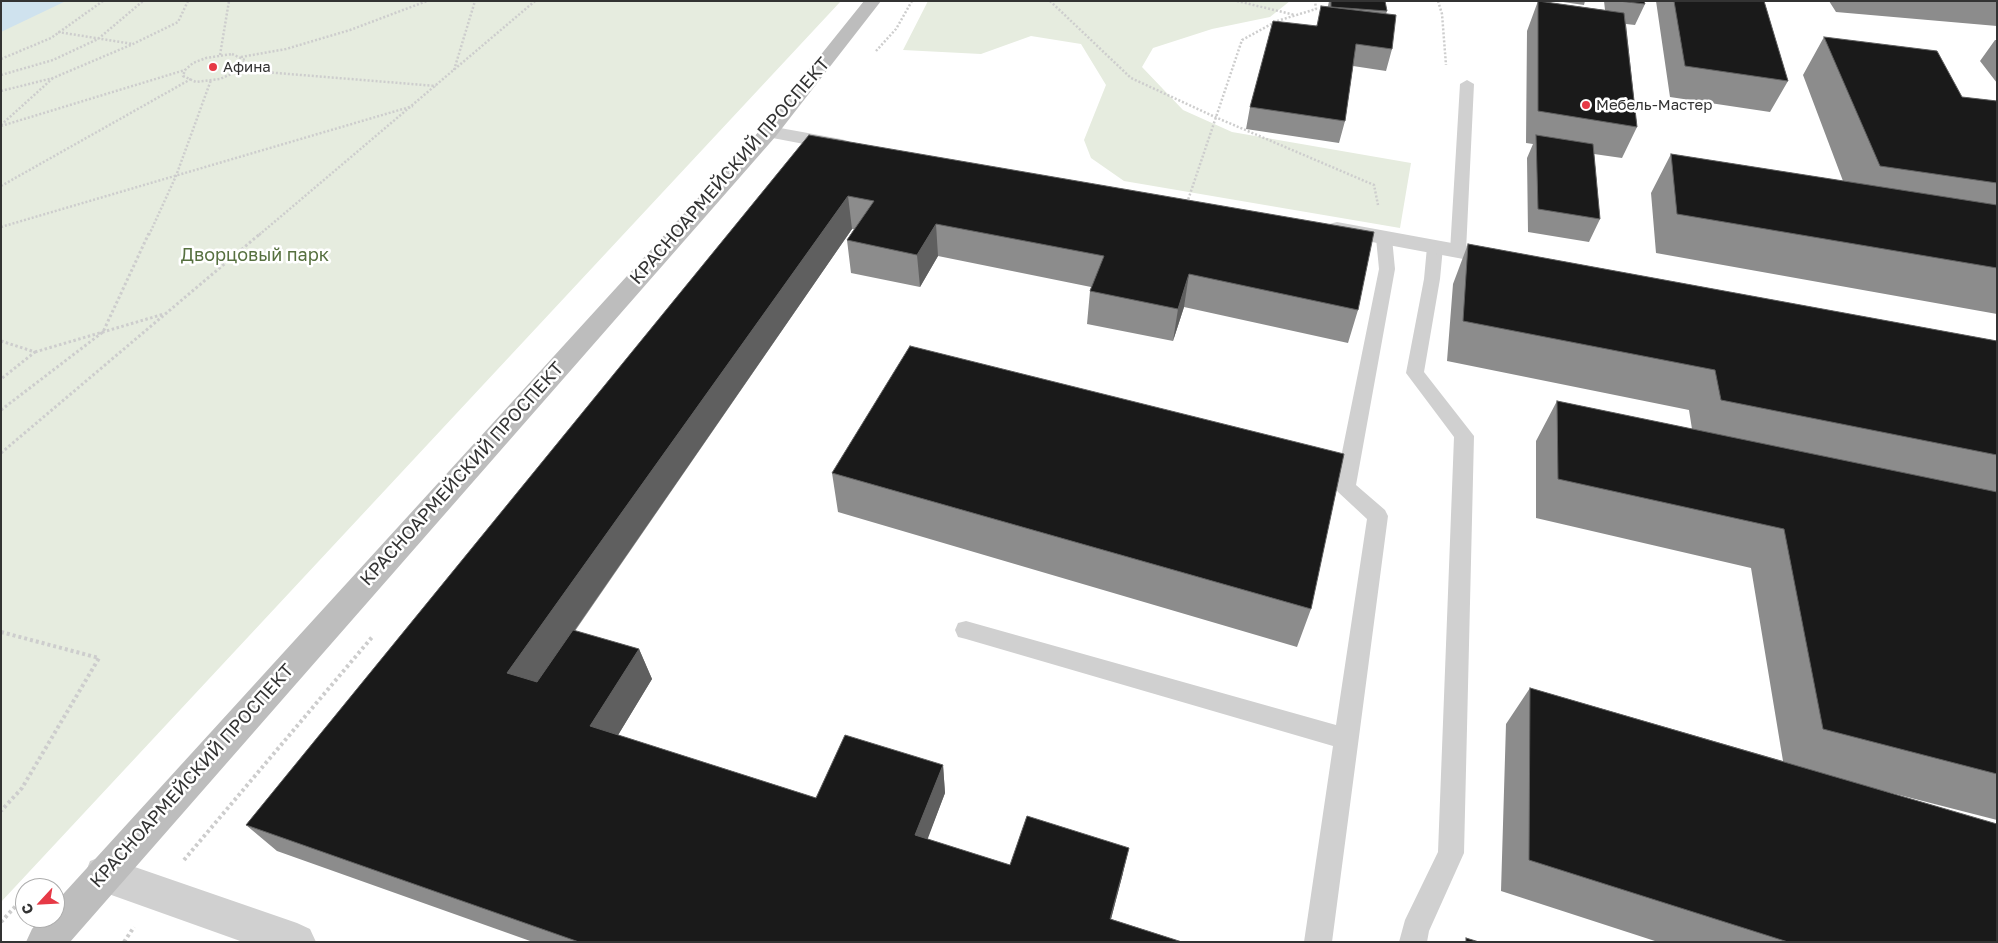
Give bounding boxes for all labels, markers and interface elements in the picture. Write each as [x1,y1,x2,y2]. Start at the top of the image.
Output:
street label: КРАСНОАРМЕЙСКИЙ ПРОСПЕКТ [626,53,834,289]
place label: Афина [223,58,271,76]
marker: Афина [207,61,219,73]
place label: Мебель-Мастер [1596,96,1712,114]
marker: Мебель-Мастер [1580,99,1592,111]
park label: Дворцовый парк [181,244,329,266]
street label: КРАСНОАРМЕЙСКИЙ ПРОСПЕКТ [356,358,568,590]
street label: КРАСНОАРМЕЙСКИЙ ПРОСПЕКТ [86,660,298,892]
north arrow [15,878,65,928]
text: С [17,901,37,917]

